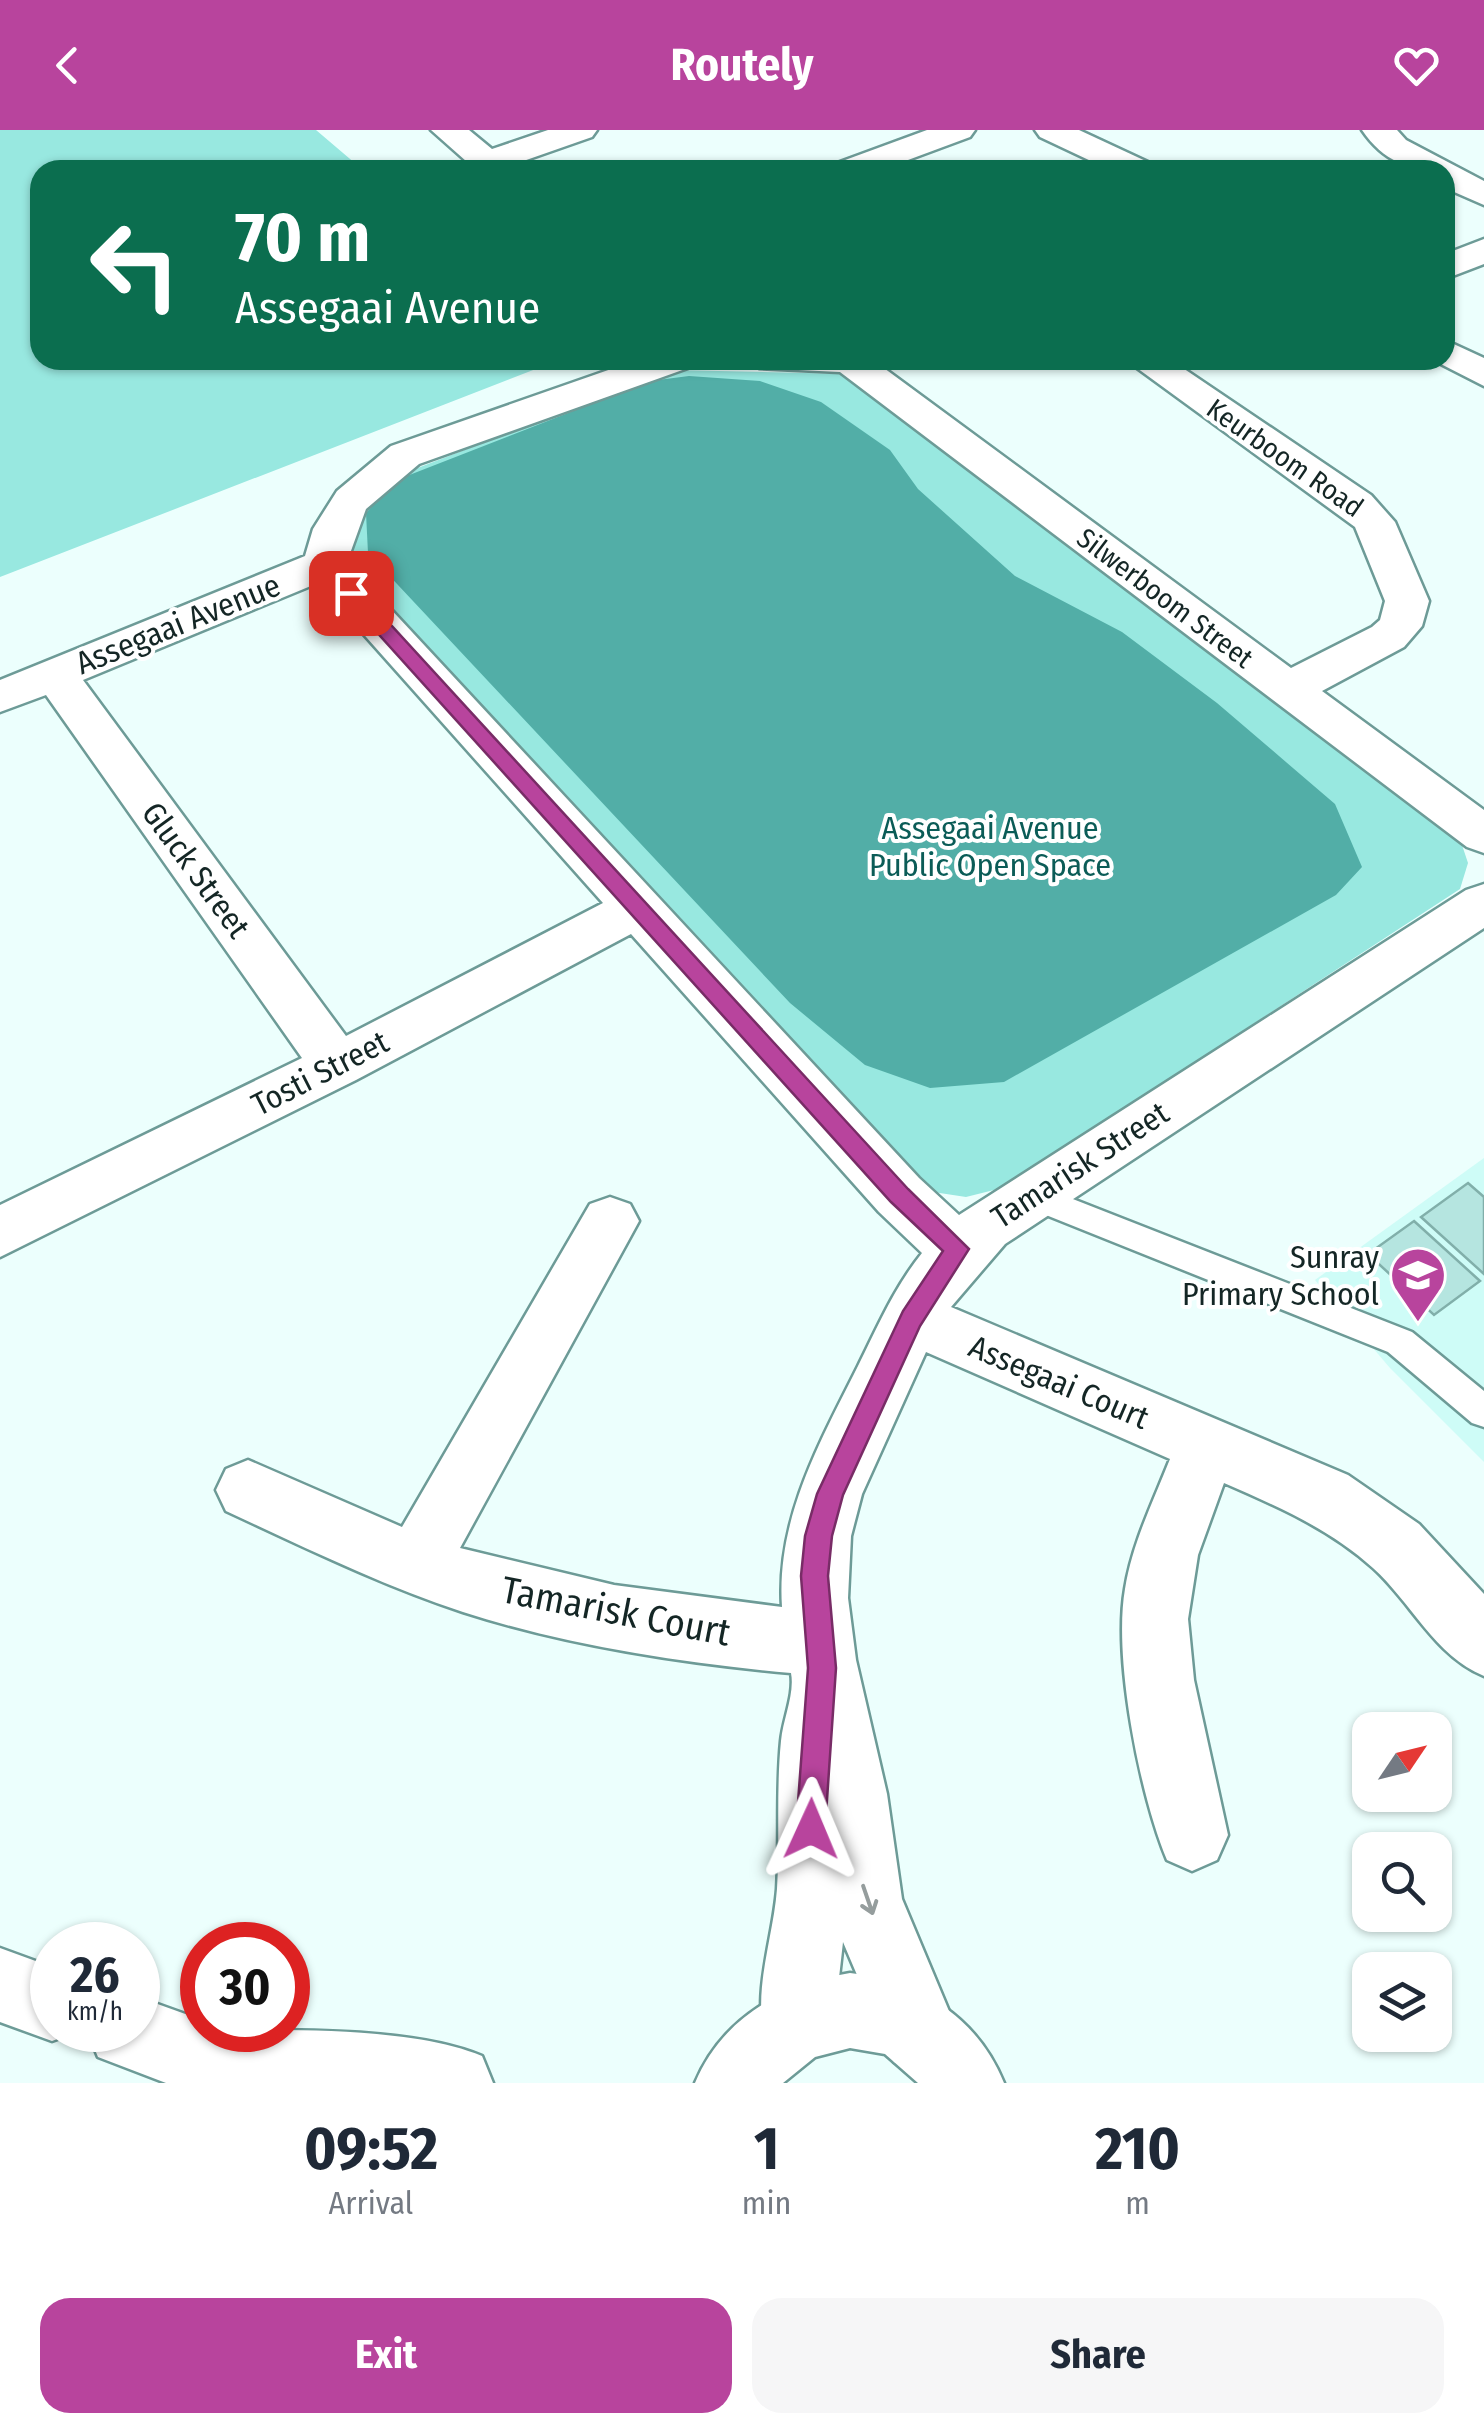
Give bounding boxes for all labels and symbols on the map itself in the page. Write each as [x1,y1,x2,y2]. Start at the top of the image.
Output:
street label: Keurboom Road [1201,392,1369,524]
street label: Silwerboom Street [1071,521,1260,675]
pin [309,551,394,636]
street label: Assegaai Avenue [70,566,286,682]
street label: Gluck Street [134,795,258,946]
park label: Assegaai Avenue Public Open Space [869,809,1111,884]
street label: Tosti Street [245,1022,395,1124]
street label: Tamarisk Street [984,1093,1176,1236]
place label: Sunray Primary School [1182,1238,1380,1313]
school or university icon: Sunray Primary School [1388,1245,1448,1324]
street label: Assegaai Court [963,1327,1155,1437]
street label: Tamarisk Court [498,1566,735,1656]
north arrow [1352,1712,1452,1812]
position arrow [759,1777,863,1881]
one-way arrow [860,1884,878,1916]
speed limit sign: 30 [180,1922,310,2052]

